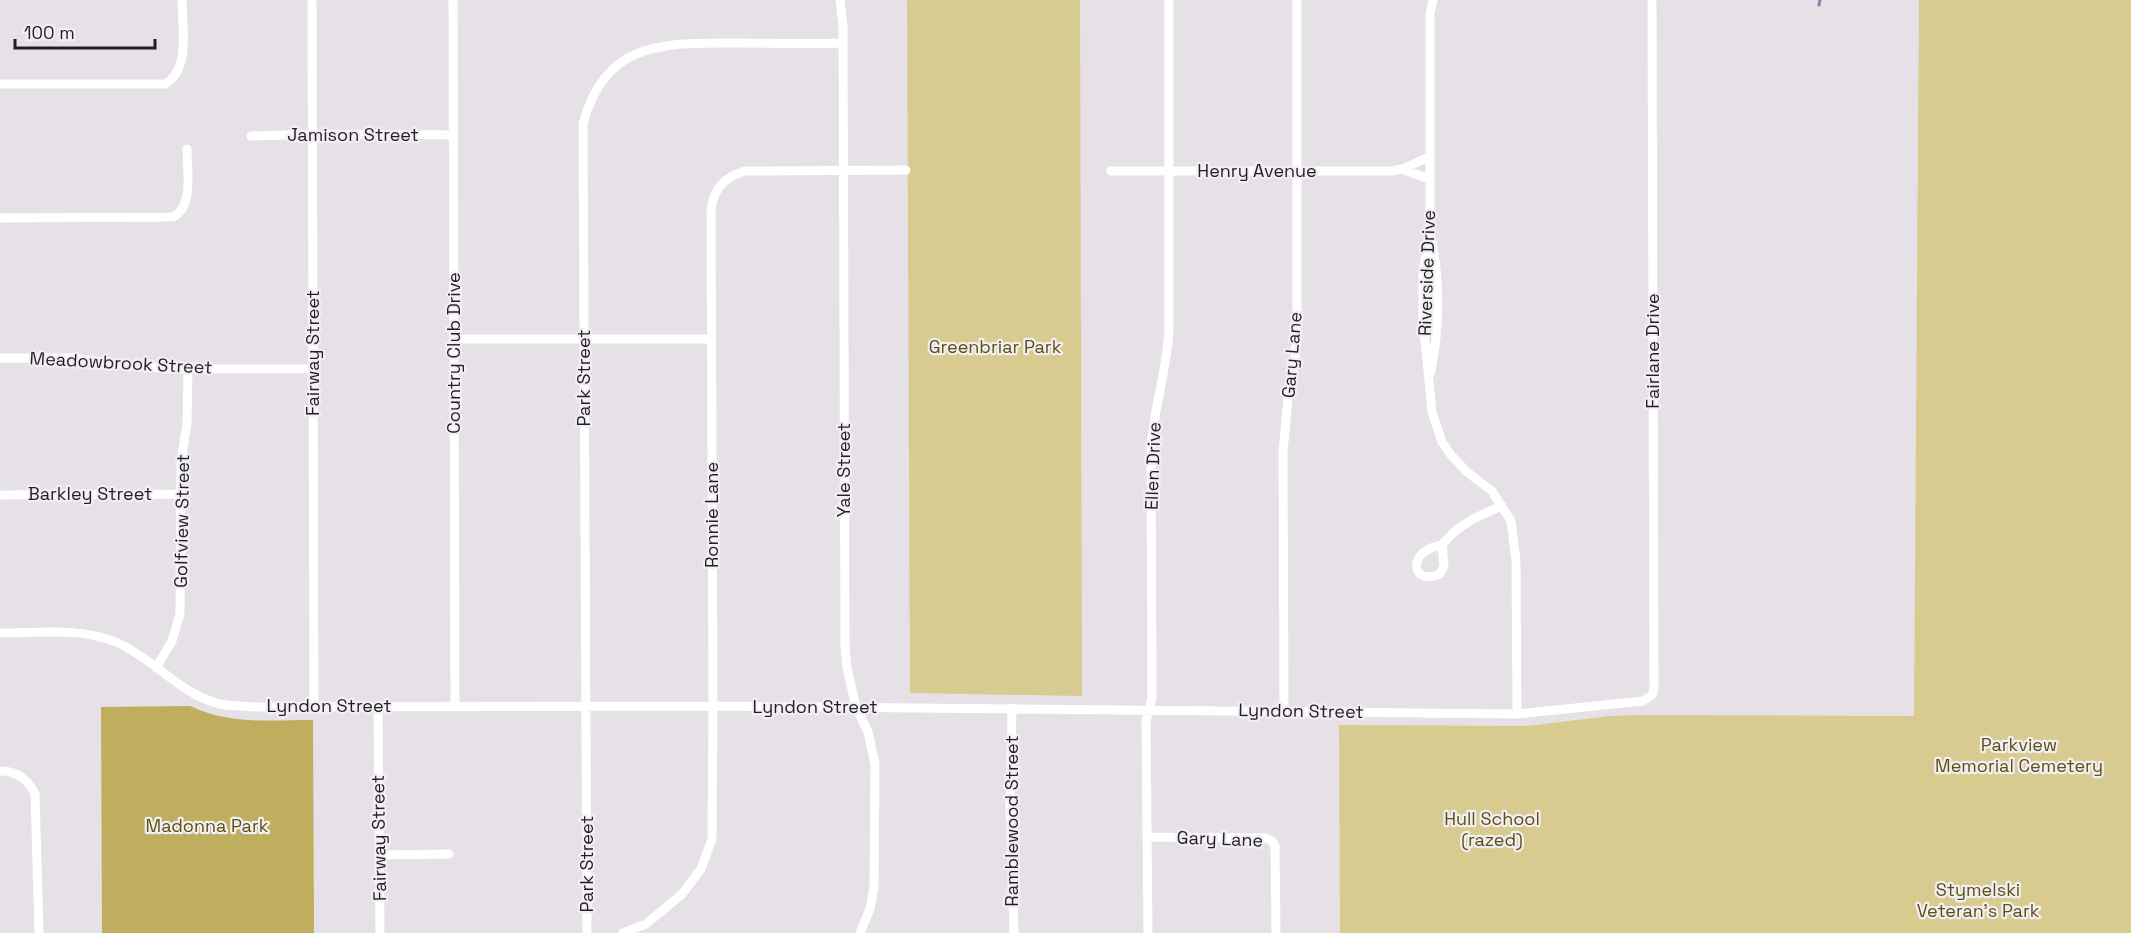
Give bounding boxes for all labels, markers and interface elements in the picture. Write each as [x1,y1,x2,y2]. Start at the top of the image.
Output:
scale bar [15,12,154,50]
text: 100 m [24,21,75,44]
street label: Jamison Street [287,123,419,146]
street label: Henry Avenue [1197,159,1317,182]
street label: Riverside Drive [1413,209,1440,336]
street label: Country Club Drive [442,272,465,434]
street label: Fairway Street [301,290,324,416]
street label: Fairlane Drive [1641,293,1664,409]
street label: Gary Lane [1276,311,1307,399]
street label: Park Street [572,329,595,427]
park label: Greenbriar Park [929,335,1062,358]
street label: Meadowbrook Street [29,346,213,379]
street label: Ellen Drive [1139,421,1166,511]
street label: Yale Street [832,423,855,517]
street label: Golfview Street [169,454,194,588]
street label: Ronnie Lane [700,462,723,568]
street label: Barkley Street [28,482,152,505]
street label: Lyndon Street [266,694,392,717]
street label: Lyndon Street [752,695,878,718]
street label: Lyndon Street [1238,698,1364,723]
park label: Parkview Memorial Cemetery [1935,733,2103,777]
street label: Ramblewood Street [1000,735,1023,907]
street label: Fairway Street [366,775,391,901]
park label: Hull School (razed) [1444,807,1540,851]
park label: Madonna Park [146,814,269,837]
street label: Park Street [575,815,598,913]
street label: Gary Lane [1176,825,1264,852]
park label: Stymelski Veteran's Park [1917,878,2040,922]

